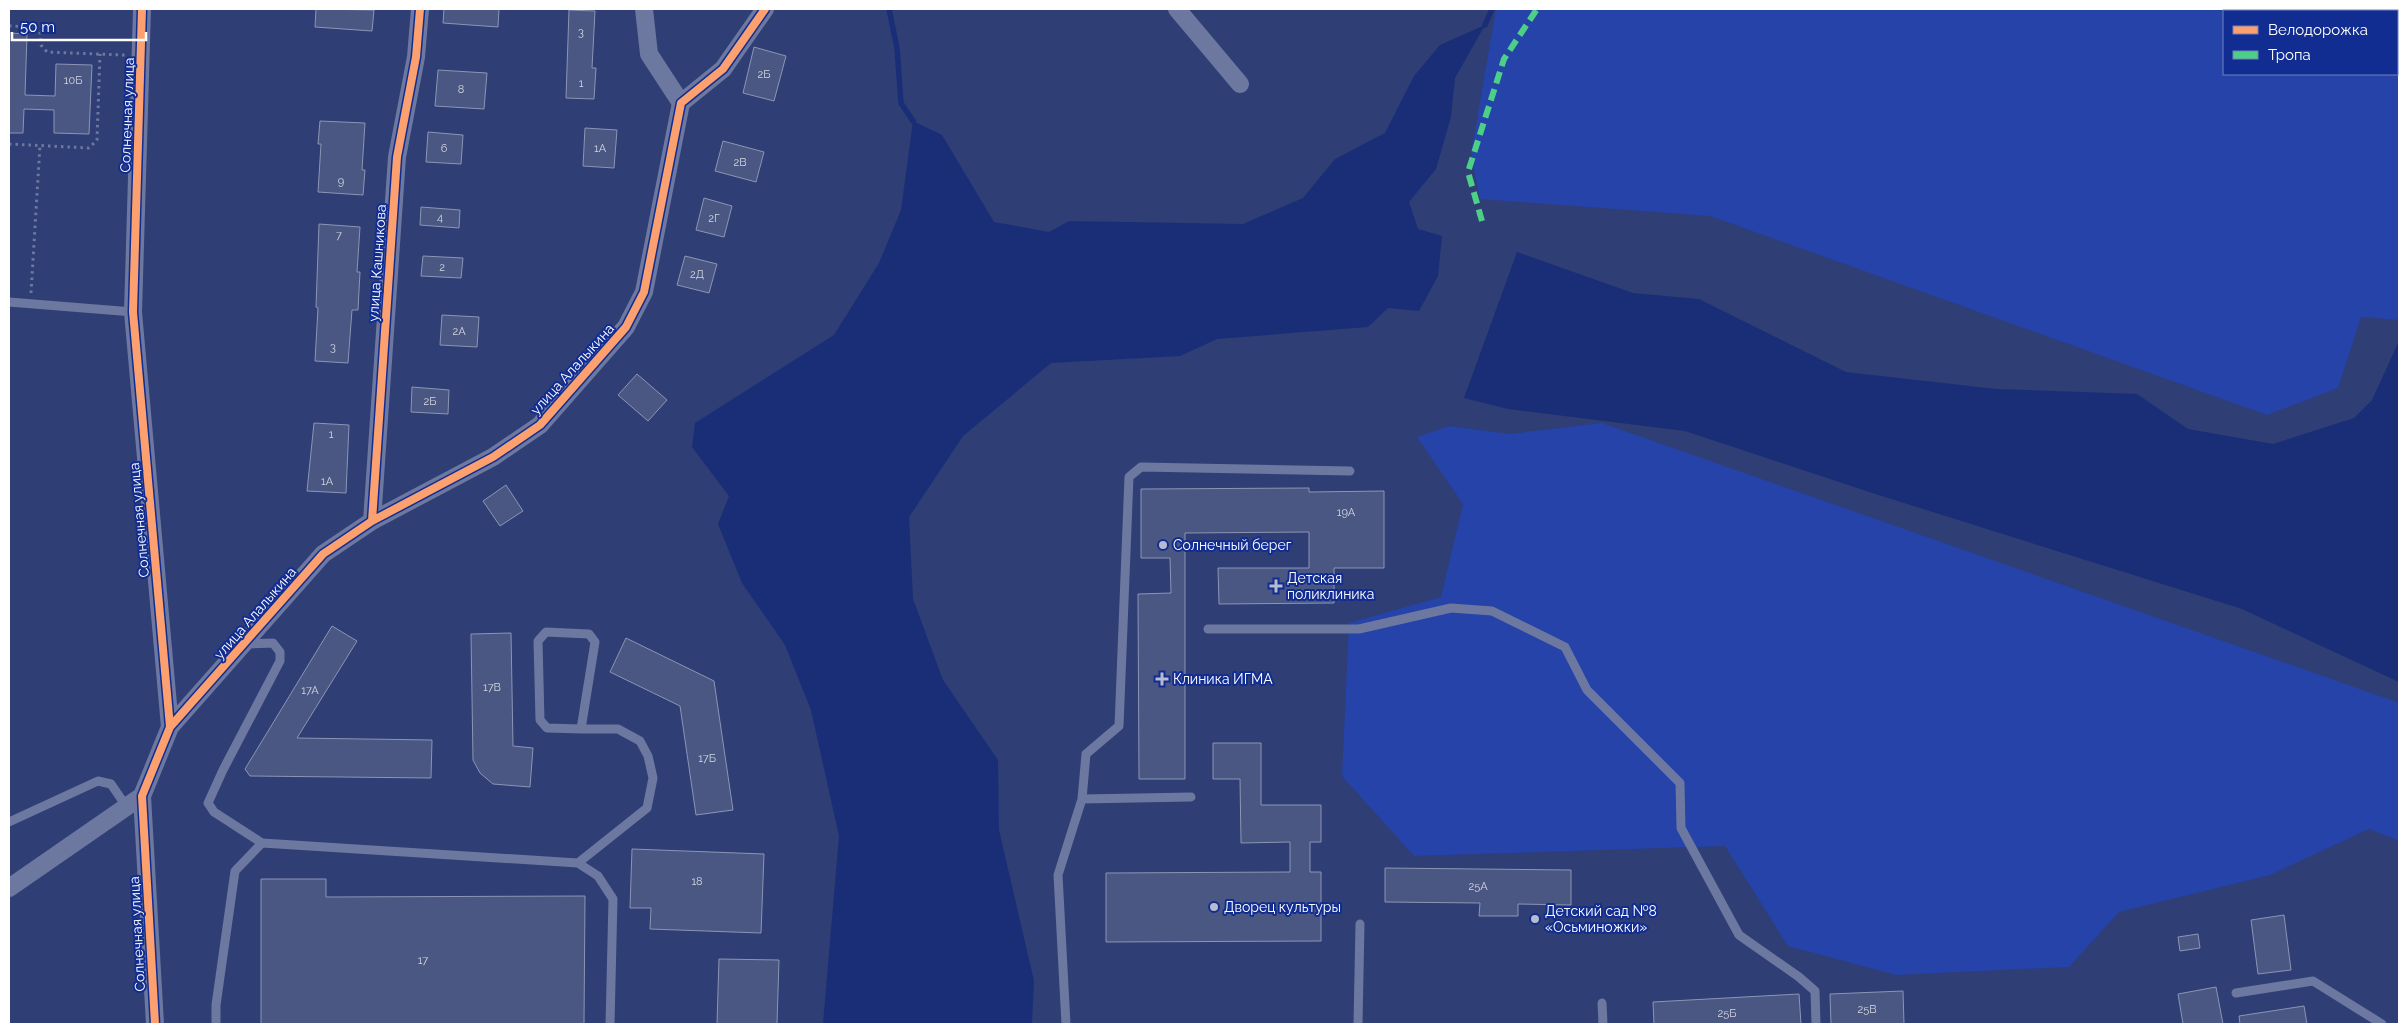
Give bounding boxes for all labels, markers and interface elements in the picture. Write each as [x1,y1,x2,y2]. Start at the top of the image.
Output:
scale bar [12,10,146,42]
legend [2223,10,2398,75]
text: 50 m [20,18,55,36]
text: Велодорожка [2268,21,2368,39]
house number: 3 [578,26,584,39]
text: Тропа [2268,46,2311,64]
street label: Солнечная улица [117,57,137,173]
house number: 2Б [758,68,770,81]
house number: 10Б [64,74,82,87]
house number: 1 [579,77,584,90]
house number: 8 [458,83,464,96]
house number: 6 [441,142,448,155]
house number: 1А [594,142,607,155]
house number: 2В [733,156,747,169]
house number: 9 [338,175,344,188]
street label: улица Кашникова [365,204,389,322]
house number: 4 [437,211,443,224]
house number: 2Г [708,212,720,225]
house number: 7 [336,229,342,242]
house number: 2 [439,261,445,274]
house number: 2Д [690,268,704,281]
street label: улица Алалыкина [527,320,617,418]
house number: 2А [452,325,466,338]
house number: 3 [330,341,336,354]
house number: 2Б [424,395,436,408]
house number: 1 [329,428,334,441]
street label: Солнечная улица [126,462,152,578]
house number: 1А [321,475,334,488]
house number: 19А [1337,506,1356,519]
place label: Солнечный берег [1173,537,1292,553]
marker: Солнечный берег [1157,539,1169,551]
street label: улица Алалыкина [211,564,299,662]
place label: Детская поликлиника [1287,570,1375,602]
marker: Детская поликлиника [1269,579,1283,593]
place label: Клиника ИГМА [1173,671,1273,687]
marker: Клиника ИГМА [1155,672,1169,686]
house number: 17В [483,681,501,694]
house number: 17А [301,684,319,697]
house number: 17Б [698,752,716,765]
house number: 18 [691,875,703,888]
street label: Солнечная улица [126,876,148,992]
house number: 25А [1468,880,1488,893]
place label: Дворец культуры [1224,899,1341,915]
marker: Дворец культуры [1208,901,1220,913]
place label: Детский сад №8 «Осьминожки» [1545,903,1657,935]
marker: Детский сад №8 «Осьминожки» [1529,913,1541,925]
house number: 17 [418,954,428,967]
house number: 25В [1857,1003,1877,1016]
house number: 25Б [1718,1007,1736,1020]

